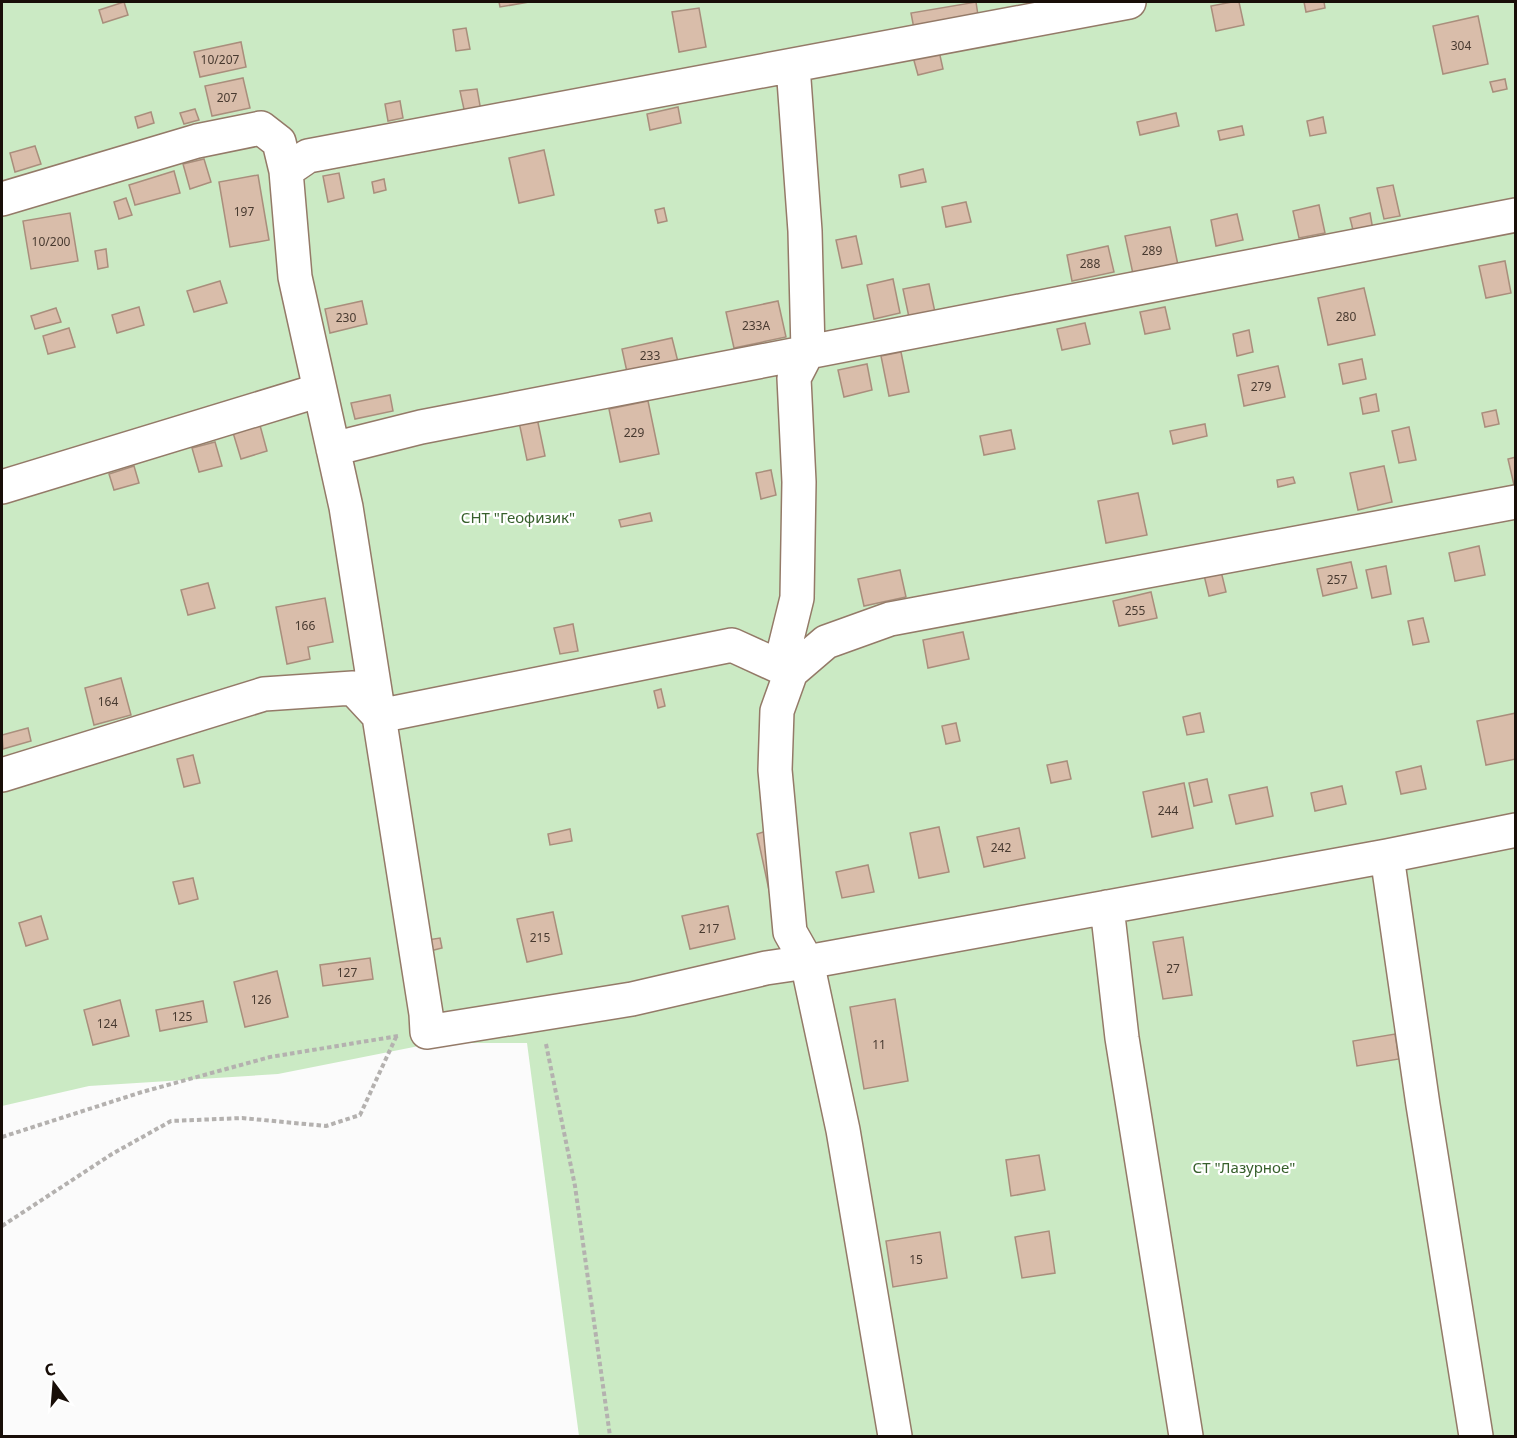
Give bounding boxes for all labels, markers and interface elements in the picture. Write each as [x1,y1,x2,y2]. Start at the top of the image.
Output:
house number: 304 [1451,37,1471,54]
house number: 10/207 [201,51,240,68]
house number: 207 [217,89,237,106]
house number: 197 [234,203,254,220]
house number: 10/200 [32,233,71,250]
house number: 289 [1142,242,1162,259]
house number: 288 [1080,255,1100,272]
house number: 280 [1336,308,1356,325]
house number: 230 [336,309,356,326]
house number: 233А [742,317,770,334]
house number: 233 [640,347,660,364]
house number: 279 [1251,378,1271,395]
house number: 229 [624,424,644,441]
park label: СНТ "Геофизик" [461,507,575,527]
house number: 257 [1327,571,1347,588]
house number: 255 [1125,602,1145,619]
house number: 166 [295,617,315,634]
house number: 164 [98,693,118,710]
house number: 244 [1158,802,1178,819]
house number: 242 [991,839,1011,856]
house number: 217 [699,920,719,937]
house number: 215 [530,929,550,946]
house number: 27 [1166,960,1180,977]
house number: 127 [337,964,357,981]
house number: 126 [251,991,271,1008]
house number: 125 [172,1008,192,1025]
house number: 124 [97,1015,117,1032]
house number: 11 [872,1036,886,1053]
park label: СТ "Лазурное" [1193,1157,1295,1177]
house number: 15 [909,1251,923,1268]
north arrow [24,1354,84,1414]
text: С [42,1358,58,1382]

